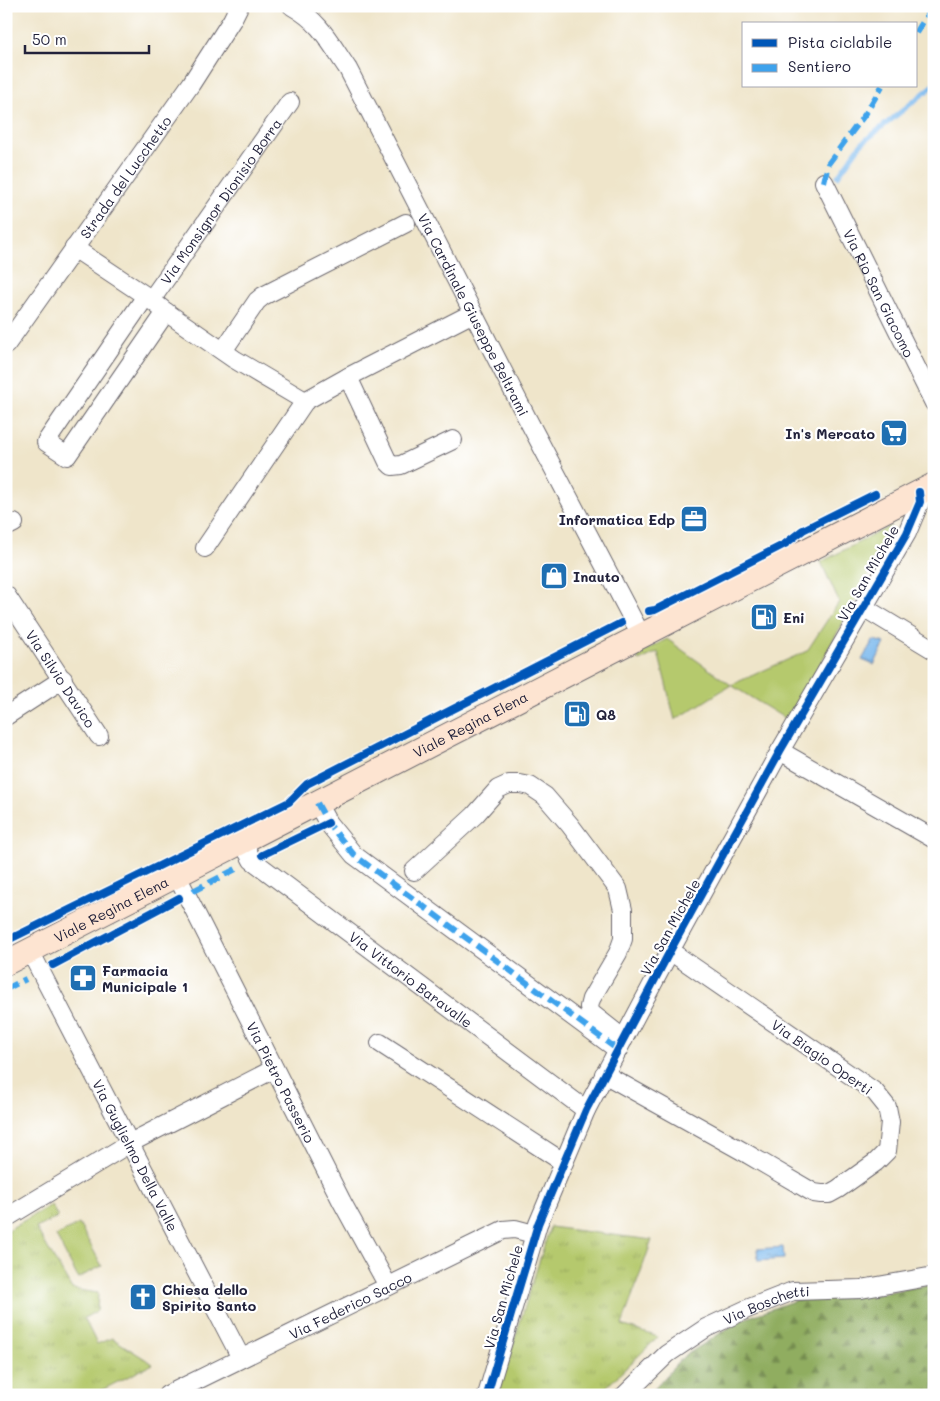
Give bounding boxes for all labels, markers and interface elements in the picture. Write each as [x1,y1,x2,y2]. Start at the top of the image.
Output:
scale bar [25,22,149,54]
legend [742,22,918,88]
text: 50 m [32,29,67,49]
text: Pista ciclabile [788,32,892,52]
text: Sentiero [788,56,851,76]
street label: Strada del Lucchetto [75,112,175,242]
street label: Via Monsignor Dionisio Borra [156,114,285,288]
street label: Via Cardinale Giuseppe Beltrami [414,210,534,419]
street label: Via Rio San Giacomo [839,226,919,360]
supermarket icon: In's Mercato [879,418,909,448]
place label: In's Mercato [785,424,876,443]
office icon: Informatica Edp [679,504,709,534]
place label: Informatica Edp [559,510,675,529]
street label: Via San Michele [833,522,903,624]
shop icon: Inauto [539,561,569,591]
place label: Inauto [573,567,620,586]
fuel station icon: Eni [749,602,779,632]
place label: Eni [783,608,805,627]
street label: Via Silvio Davico [22,626,100,731]
street label: Viale Regina Elena [409,687,531,761]
fuel station icon: Q8 [562,699,592,729]
place label: Q8 [596,705,616,724]
street label: Viale Regina Elena [50,872,171,946]
street label: Via San Michele [636,875,704,979]
street label: Via Vittorio Baravalle [346,927,477,1032]
place label: Farmacia Municipale 1 [102,961,188,996]
pharmacy icon: Farmacia Municipale 1 [68,963,98,993]
street label: Via Biagio Operti [768,1015,876,1099]
street label: Via Pietro Passerio [243,1018,320,1146]
street label: Via Guglielmo Della Valle [89,1076,183,1234]
street label: Via San Michele [479,1243,527,1351]
street label: Via Federico Sacco [286,1267,415,1343]
place label: Chiesa dello Spirito Santo [162,1280,257,1315]
street label: Via Boschetti [720,1281,810,1328]
church icon: Chiesa dello Spirito Santo [128,1282,158,1312]

